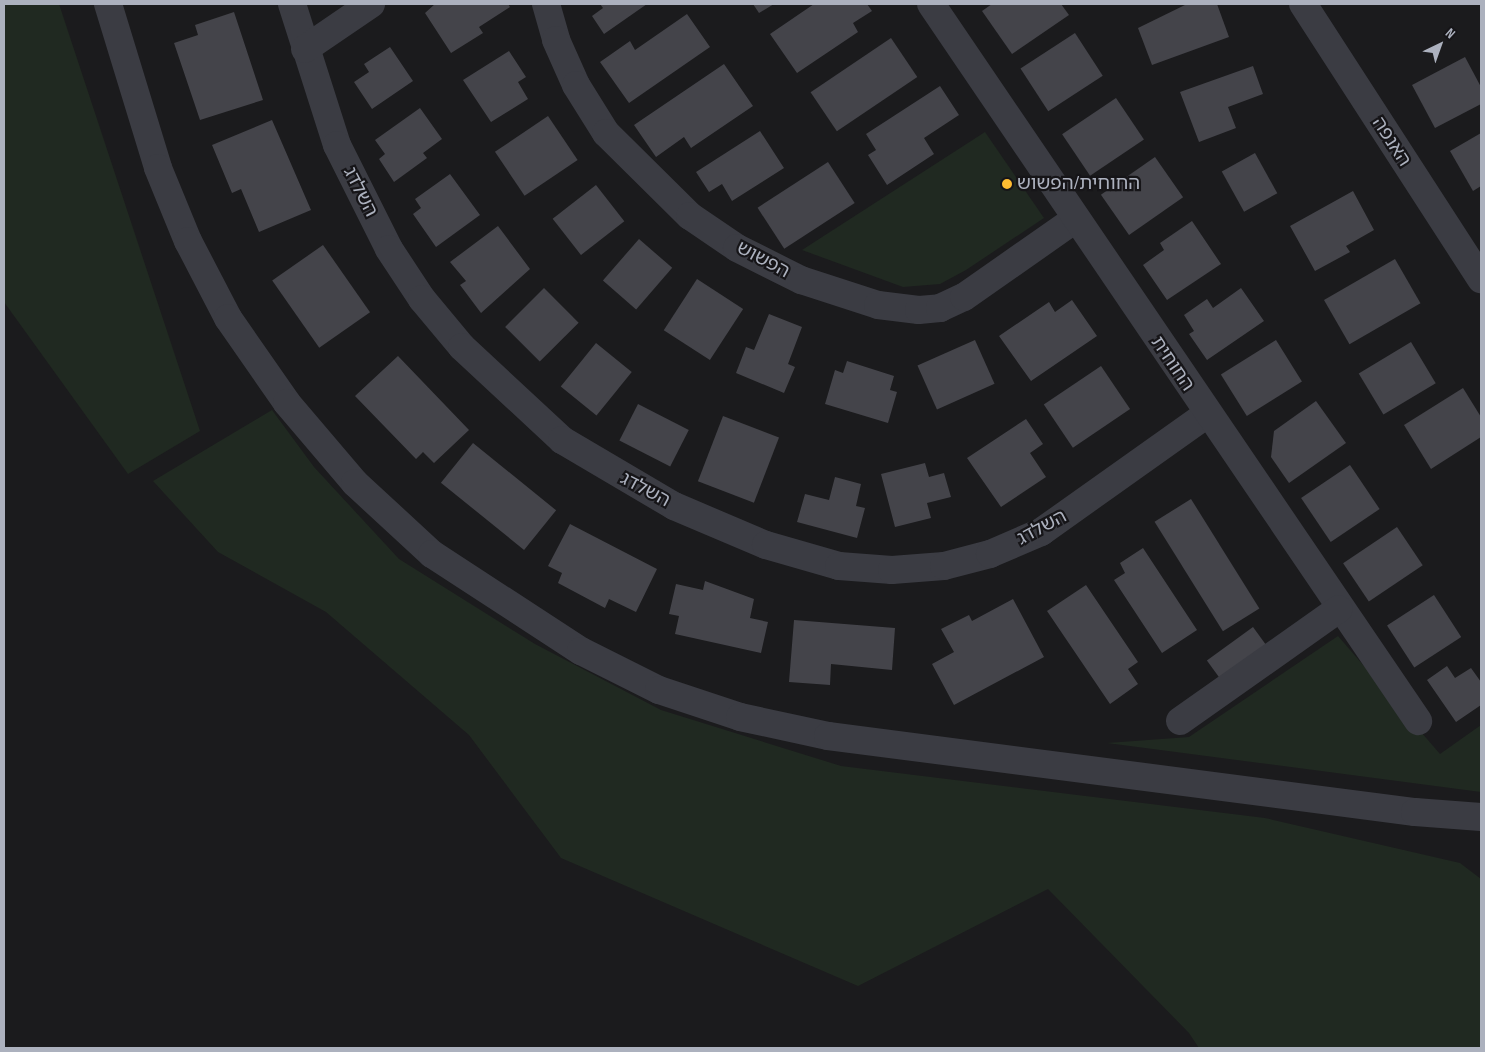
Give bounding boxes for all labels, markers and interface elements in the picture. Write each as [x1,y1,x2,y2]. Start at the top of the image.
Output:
north arrow [1415,20,1465,70]
text: N [1442,25,1459,42]
street label: האנפה [1367,113,1415,171]
street label: השלדג [338,163,382,221]
place label: החוחית/הפשוש [1017,173,1140,195]
marker: החוחית/הפשוש [1001,178,1013,190]
street label: הפשוש [733,237,793,283]
street label: החוחית [1145,332,1199,396]
street label: השלדג [616,467,674,513]
street label: השלדג [1013,505,1071,551]

